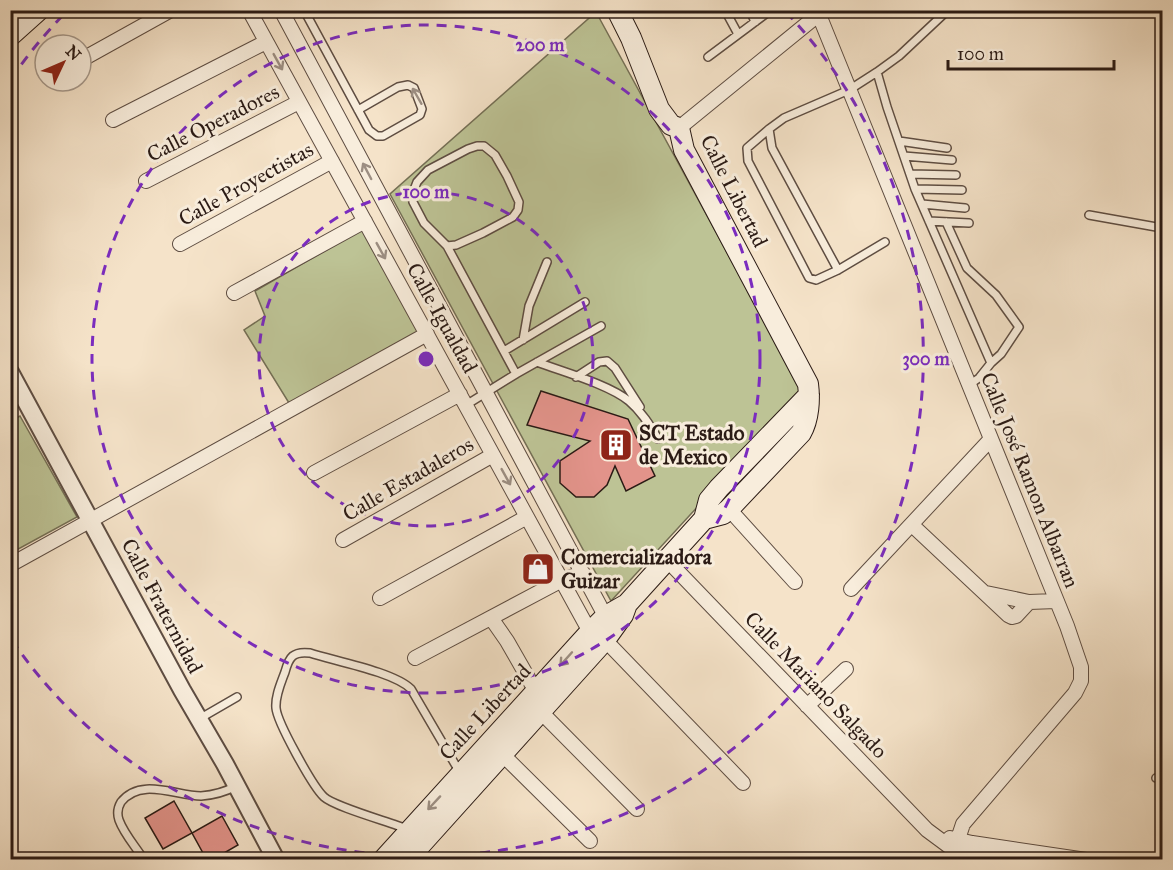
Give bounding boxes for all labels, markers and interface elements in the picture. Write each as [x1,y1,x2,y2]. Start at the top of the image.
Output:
north arrow [33,33,93,93]
scale bar [948,33,1114,71]
text: 200 m [516,34,565,56]
text: N [62,41,85,65]
text: 100 m [957,43,1004,65]
one-way arrow [272,53,284,70]
street label: Calle Operadores [142,78,284,168]
one-way arrow [411,88,423,105]
street label: Calle Libertad [695,130,774,252]
street label: Calle Proyectistas [174,136,318,232]
one-way arrow [361,163,373,180]
text: 100 m [403,181,450,203]
one-way arrow [375,242,387,259]
street label: Calle Igualdad [401,258,483,378]
text: 300 m [902,348,950,371]
centre of rings [416,349,436,369]
street label: Calle José Ramon Albarran [975,368,1085,592]
place label: SCT Estado de Mexico [639,420,745,470]
building icon: SCT Estado de Mexico [598,427,634,463]
street label: Calle Estadaleros [338,431,478,527]
one-way arrow [500,468,512,485]
street label: Calle Fraternidad [116,534,209,678]
place label: Comercializadora Guizar [561,544,713,594]
shop icon: Comercializadora Guizar [520,551,556,587]
street label: Calle Mariano Salgado [739,606,893,764]
one-way arrow [559,651,573,666]
street label: Calle Libertad [434,658,537,766]
one-way arrow [427,795,441,810]

